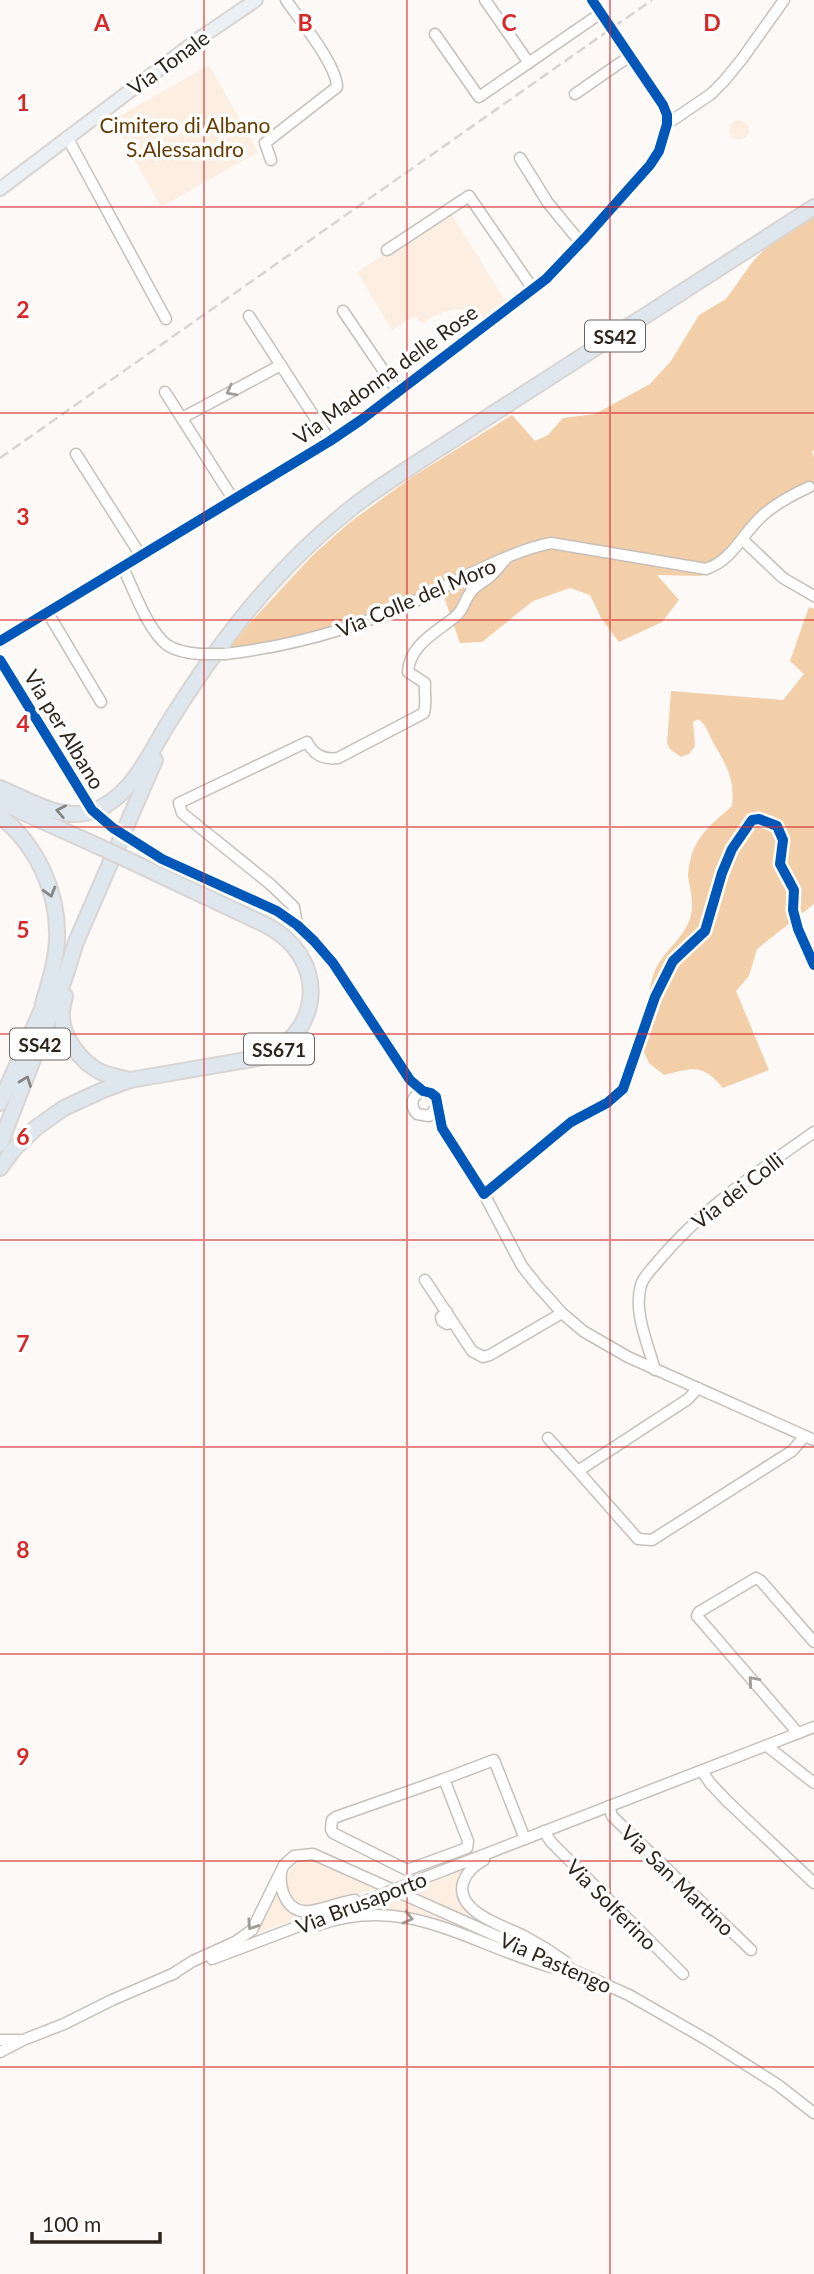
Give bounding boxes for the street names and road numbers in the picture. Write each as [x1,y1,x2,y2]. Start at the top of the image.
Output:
street label: Via Tonale [122,24,214,100]
street label: Via Madonna delle Rose [288,299,482,449]
road number: SS42 [585,320,645,352]
street label: Via Colle del Moro [333,552,499,642]
street label: Via per Albano [20,665,110,793]
road number: SS42 [10,1028,70,1060]
road number: SS671 [244,1034,314,1064]
street label: Via dei Colli [686,1147,788,1233]
street label: Via San Martino [616,1820,740,1940]
street label: Via Solferino [562,1854,663,1955]
street label: Via Brusaporto [292,1866,430,1938]
street label: Via Pastengo [496,1926,616,1998]

